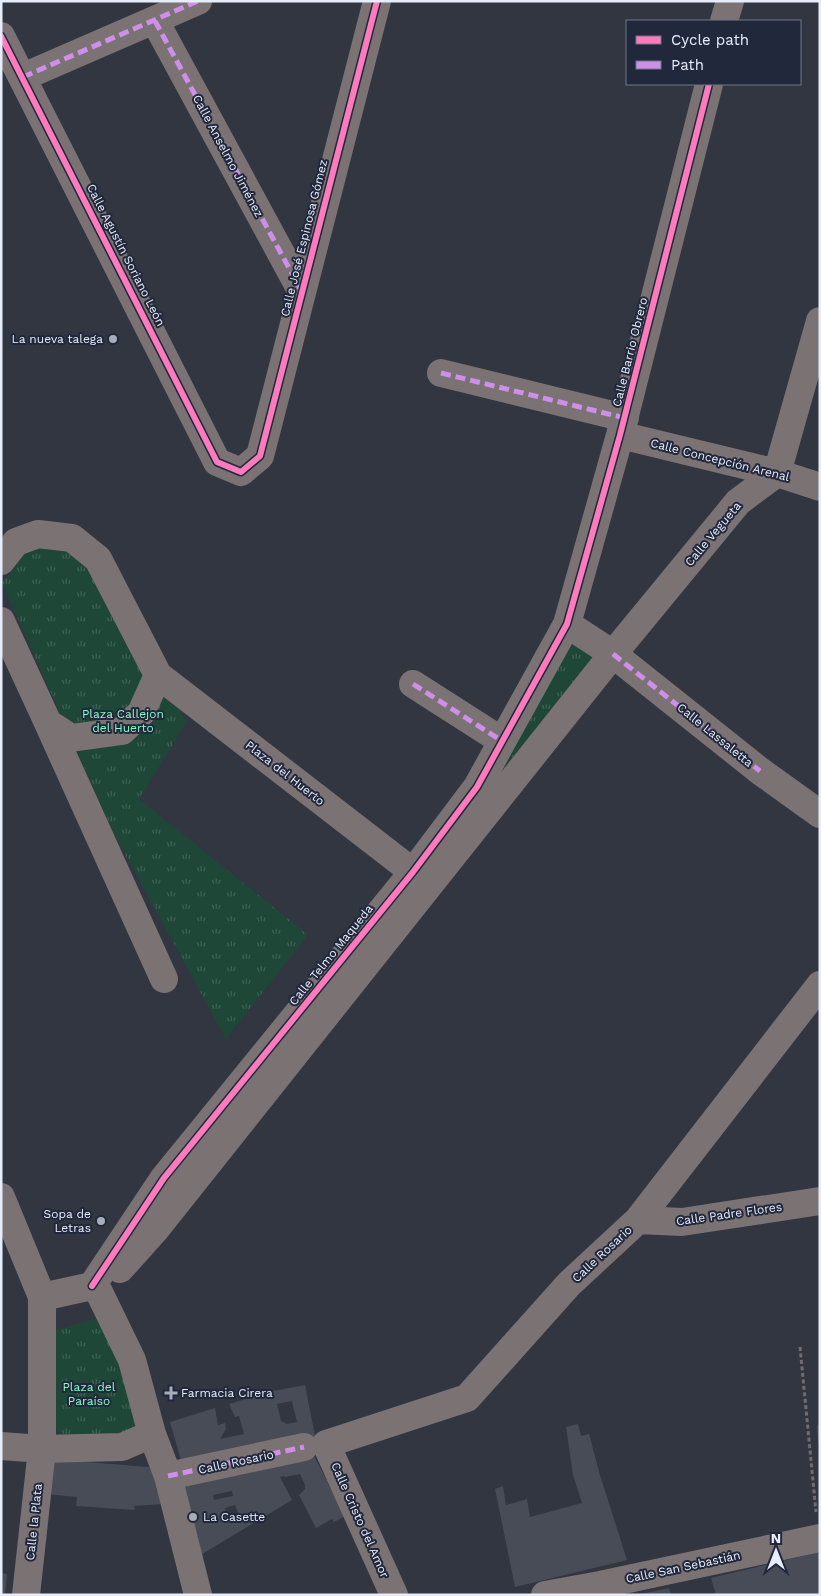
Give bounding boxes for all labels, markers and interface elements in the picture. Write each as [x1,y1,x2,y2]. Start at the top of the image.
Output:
legend [626,20,801,85]
text: Cycle path [671,31,749,49]
text: Path [671,56,704,74]
street label: Calle Anselmo Jiménez [190,92,266,220]
street label: Calle José Espinosa Gómez [278,158,330,318]
street label: Calle Agustín Soriano León [84,182,168,328]
street label: Calle Barrio Obrero [610,296,650,408]
place label: La nueva talega [12,332,103,346]
marker: La nueva talega [107,333,119,345]
street label: Calle Concepción Arenal [649,436,791,484]
street label: Calle Vegueta [682,499,744,569]
street label: Calle Lassaletta [674,700,756,770]
park label: Plaza Callejon del Huerto [82,707,164,735]
street label: Plaza del Huerto [243,738,327,808]
street label: Calle Telmo Maqueda [286,902,376,1008]
street label: Calle Padre Flores [675,1200,783,1228]
place label: Sopa de Letras [44,1207,91,1235]
marker: Sopa de Letras [95,1215,107,1227]
street label: Calle Rosario [569,1223,635,1285]
park label: Plaza del Paraíso [63,1380,116,1408]
place label: Farmacia Cirera [181,1386,273,1400]
marker: Farmacia Cirera [165,1387,177,1399]
street label: Calle Rosario [197,1447,275,1477]
street label: Calle Cristo del Amor [328,1460,392,1580]
street label: Calle la Plata [23,1483,45,1561]
place label: La Casette [203,1510,265,1524]
marker: La Casette [187,1511,199,1523]
north arrow [751,1526,801,1576]
text: N [771,1530,781,1546]
street label: Calle San Sebastián [624,1548,742,1586]

